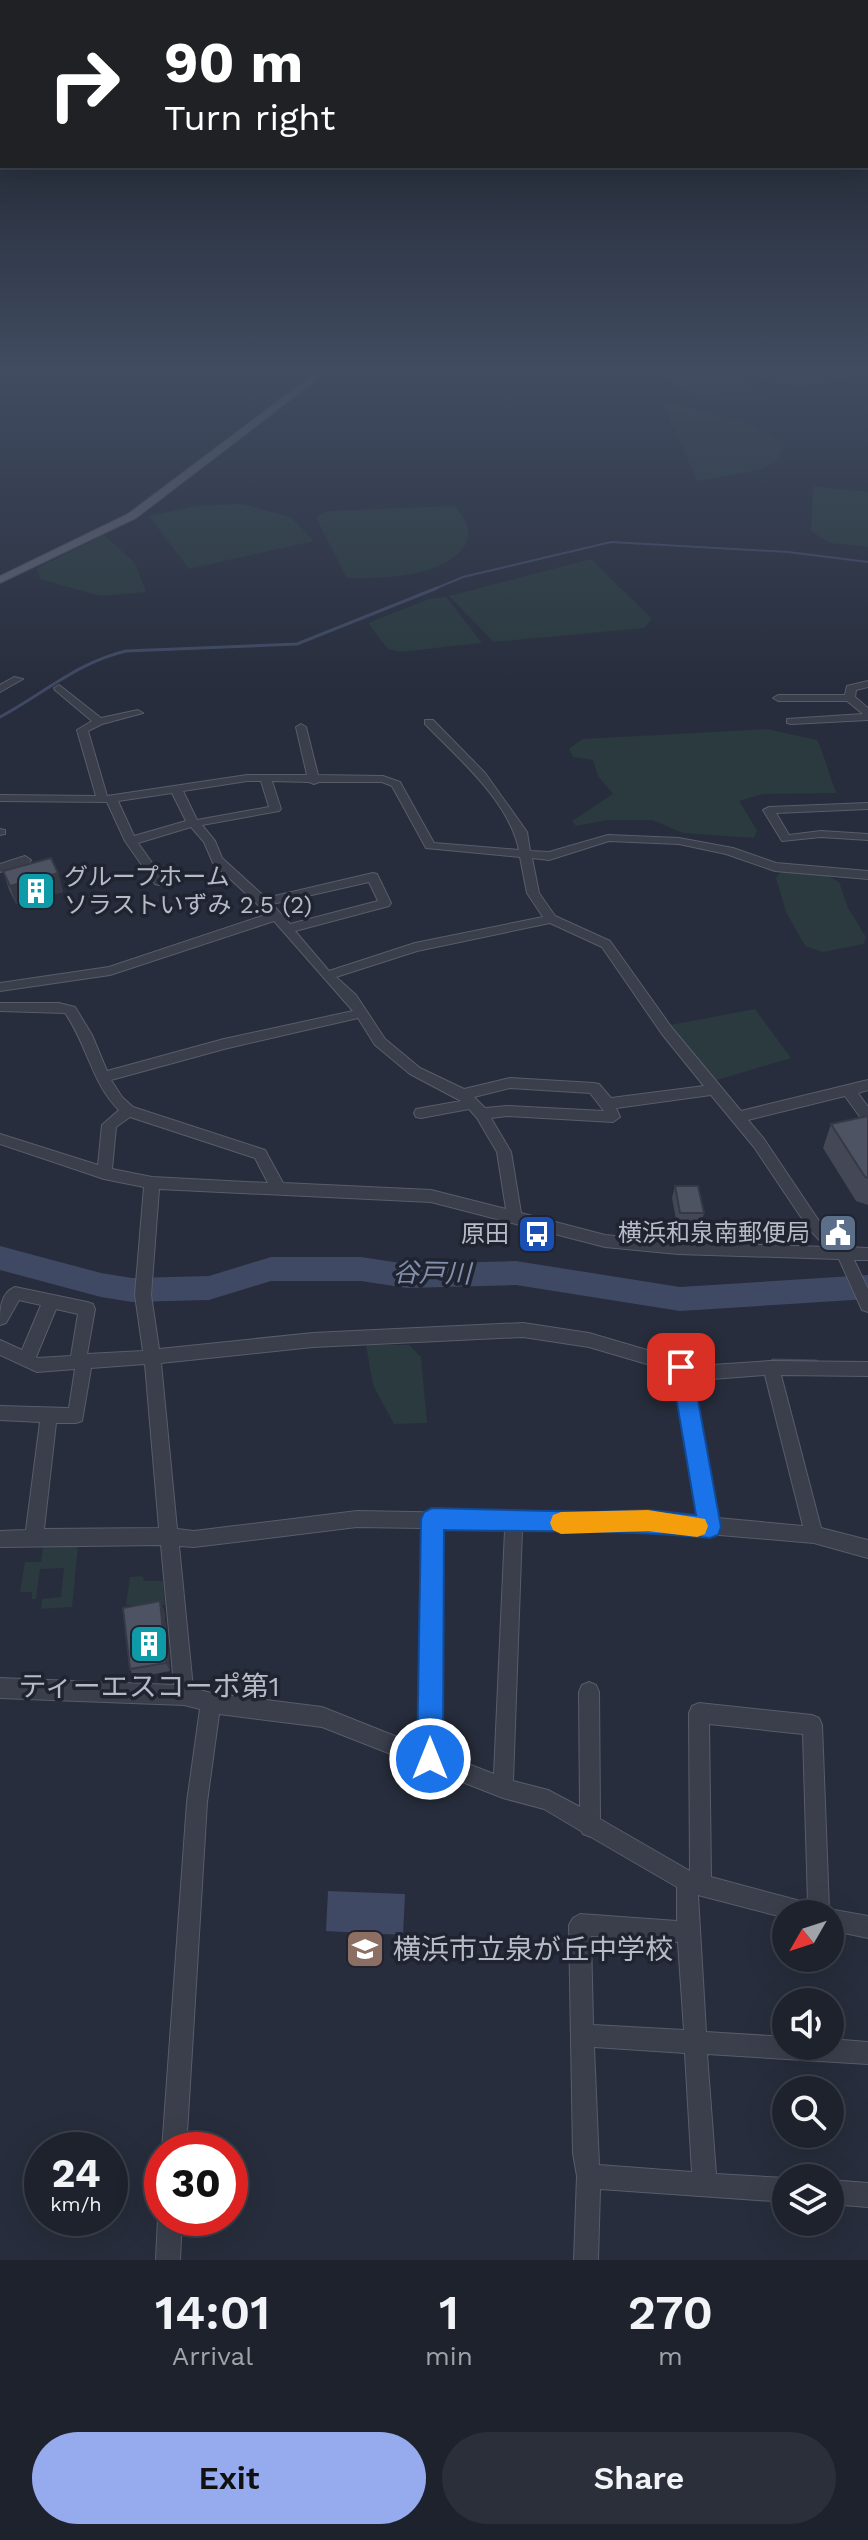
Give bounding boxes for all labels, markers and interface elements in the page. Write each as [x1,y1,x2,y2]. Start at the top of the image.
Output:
text: 90 m [164,30,303,96]
icon: right [32,32,136,136]
text: Turn right [164,97,335,139]
place label: グループホーム ソラストいずみ 2.5 (2) [64,863,312,919]
building icon: グループホーム ソラストいずみ 2.5 (2) [15,870,57,912]
public building icon: 横浜和泉南郵便局 [817,1212,859,1254]
bus stop icon: 原田 [516,1213,558,1255]
place label: 横浜和泉南郵便局 [618,1219,810,1247]
place label: 原田 [461,1220,509,1248]
water label: 谷戸川 [393,1257,474,1289]
pin [647,1333,715,1401]
icon: arrive [659,1345,703,1389]
building icon: ティーエスコーポ第1 [128,1623,170,1665]
place label: ティーエスコーポ第1 [18,1670,280,1703]
position arrow [388,1717,472,1801]
north arrow [772,1900,844,1972]
map controls [772,1900,844,2236]
school or university icon: 横浜市立泉が丘中学校 [344,1928,386,1970]
place label: 横浜市立泉が丘中学校 [393,1933,673,1966]
button: sound [772,1988,844,2060]
button: search [772,2076,844,2148]
speed limit sign: 30 [144,2132,248,2236]
text: 24 [51,2150,101,2197]
button: layers [772,2164,844,2236]
text: km/h [50,2192,102,2216]
text: 14:01 [155,2284,270,2341]
text: 1 [439,2284,459,2341]
text: 270 [628,2284,713,2341]
text: Arrival [172,2341,253,2371]
text: min [425,2341,473,2371]
text: m [658,2341,683,2371]
button: Exit [32,2432,426,2524]
button: Share [442,2432,836,2524]

